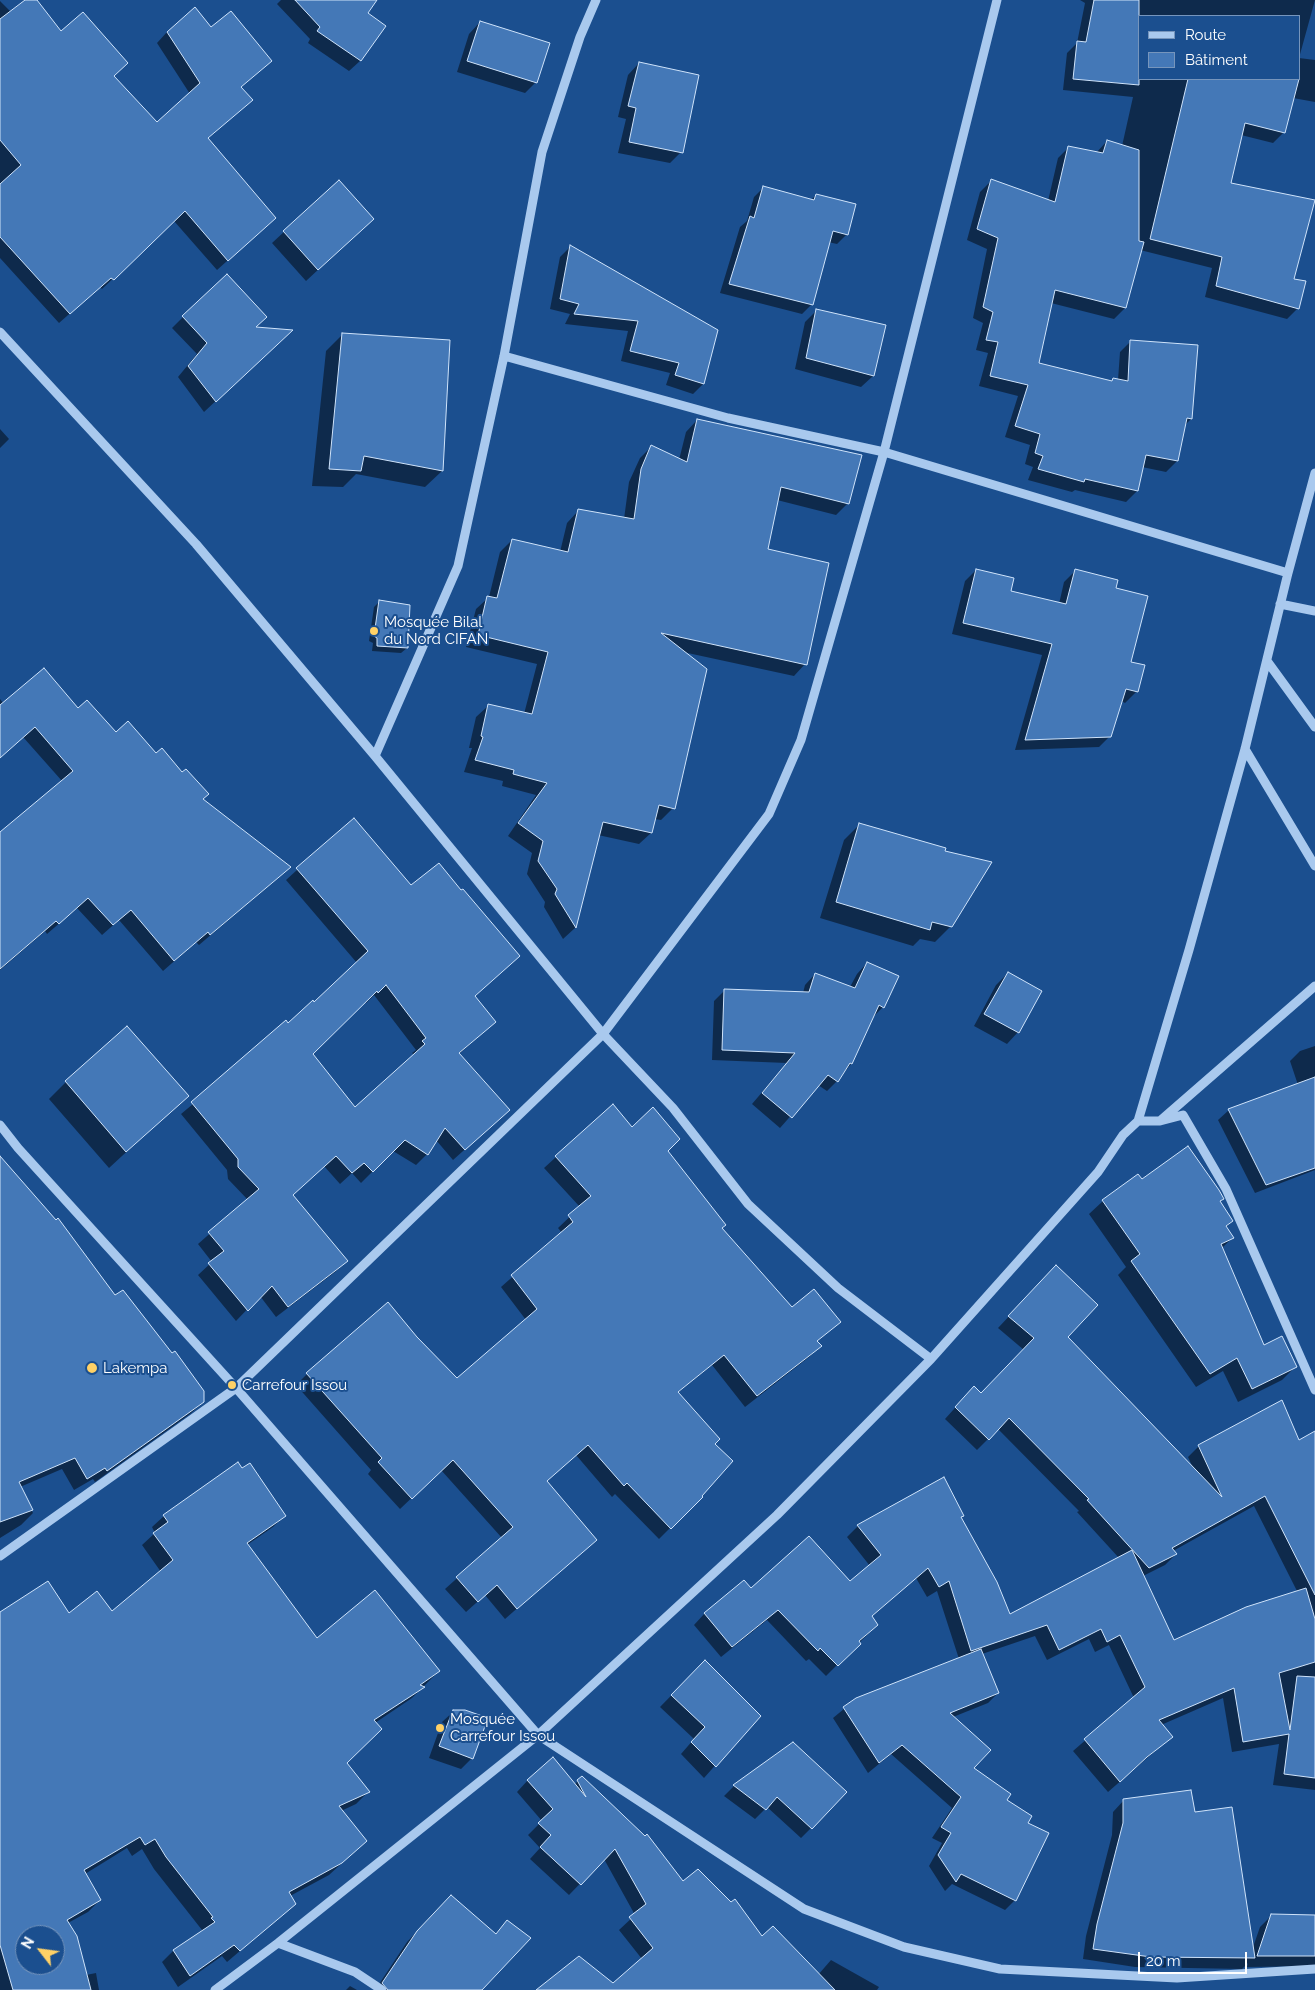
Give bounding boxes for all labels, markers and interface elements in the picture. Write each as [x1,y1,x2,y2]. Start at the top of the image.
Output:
legend [1138,15,1300,80]
text: Route [1185,26,1226,44]
text: Bâtiment [1185,51,1248,69]
place label: Mosquée Bilal du Nord CIFAN [384,613,488,648]
marker: Mosquée Bilal du Nord CIFAN [368,625,380,637]
place label: Lakempa [103,1359,167,1377]
marker: Lakempa [85,1361,99,1375]
place label: Carrefour Issou [242,1376,347,1394]
marker: Carrefour Issou [226,1379,238,1391]
place label: Mosquée Carrefour Issou [450,1710,555,1745]
marker: Mosquée Carrefour Issou [434,1722,446,1734]
north arrow [15,1925,65,1975]
text: N [18,1934,37,1952]
scale bar [1140,1942,1249,1974]
text: 20 m [1146,1952,1181,1970]

